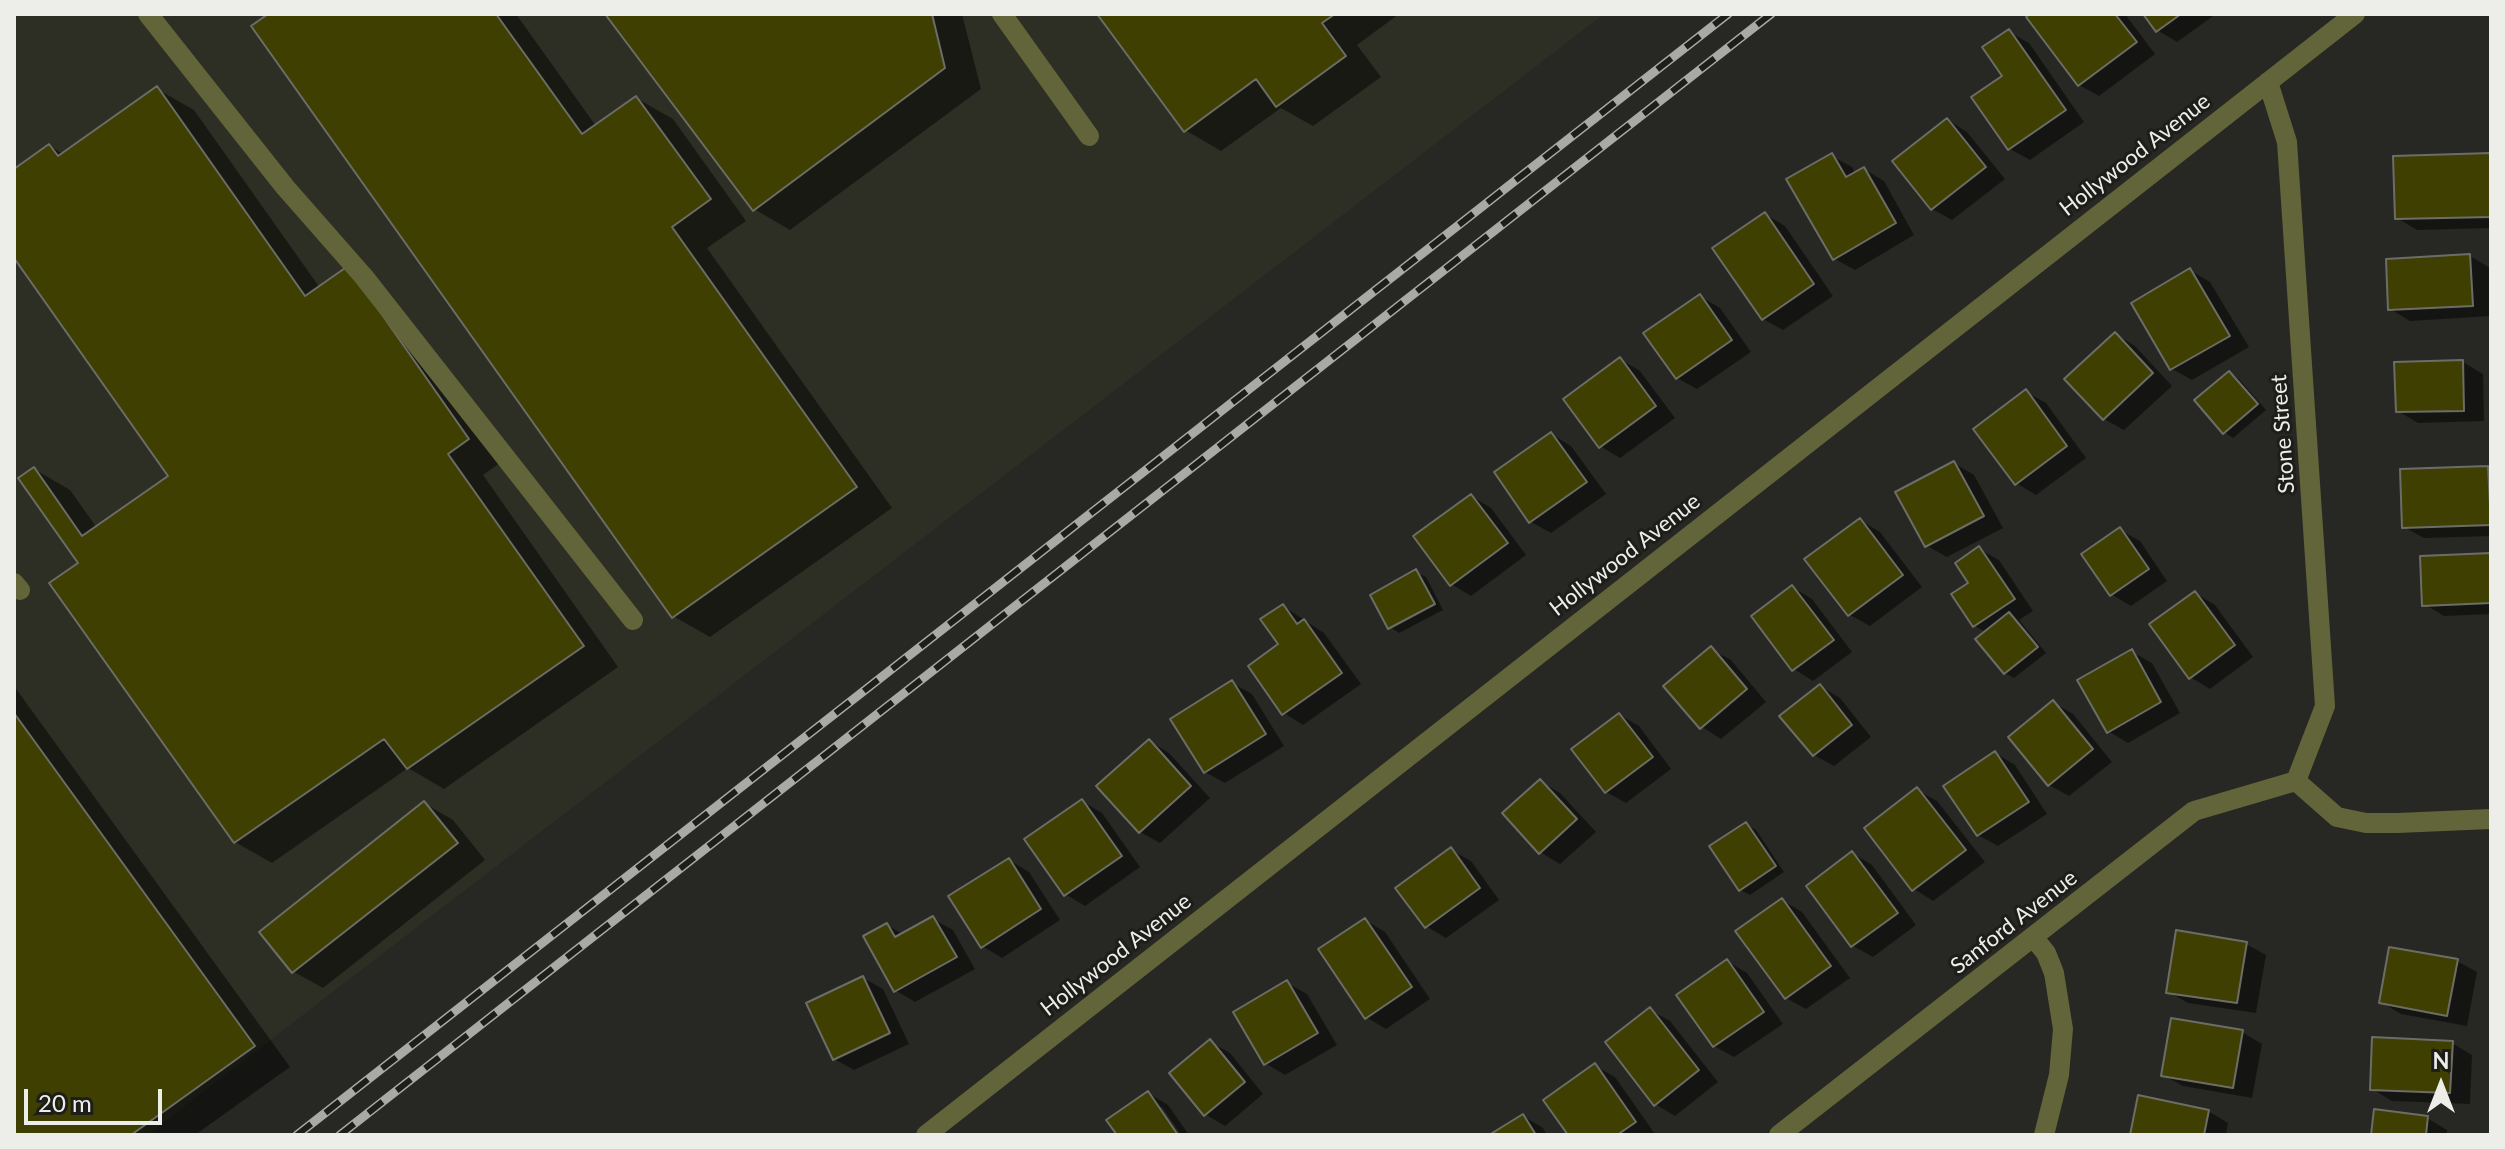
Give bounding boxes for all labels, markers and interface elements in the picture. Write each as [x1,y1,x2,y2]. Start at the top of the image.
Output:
street label: Hollywood Avenue [2055,88,2215,222]
street label: Stone Street [2266,374,2300,494]
street label: Hollywood Avenue [1545,488,1705,622]
street label: Sanford Avenue [1946,865,2082,979]
street label: Hollywood Avenue [1036,888,1196,1022]
north arrow [2401,1045,2481,1125]
text: N [2433,1047,2449,1074]
scale bar [28,1073,166,1123]
text: 20 m [38,1088,92,1117]

